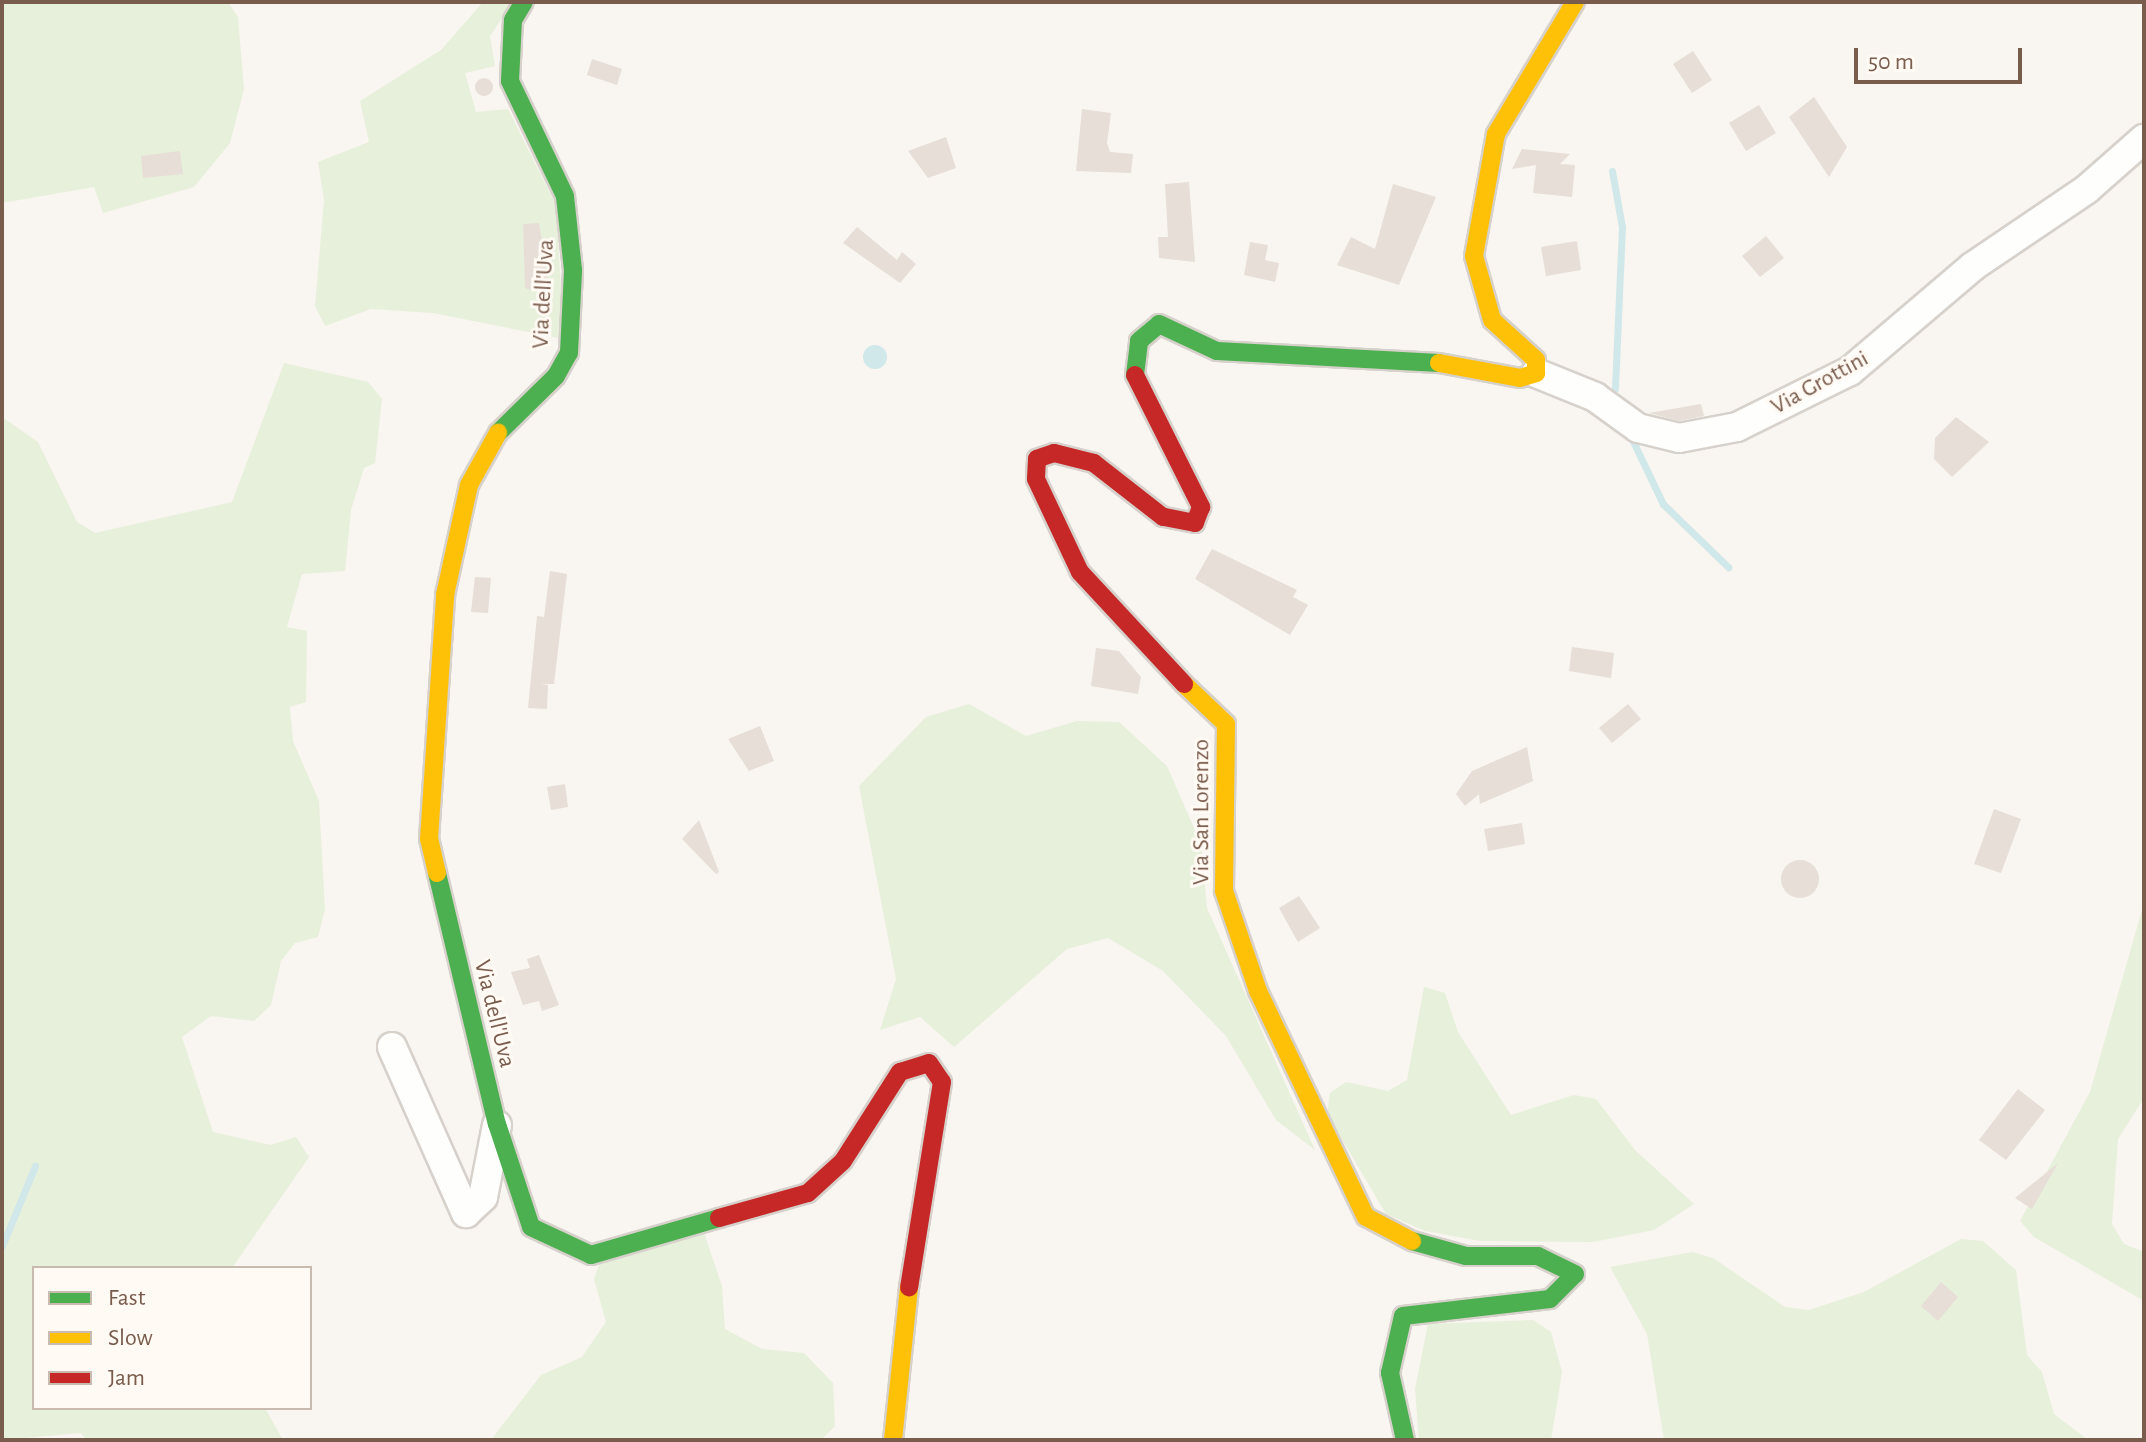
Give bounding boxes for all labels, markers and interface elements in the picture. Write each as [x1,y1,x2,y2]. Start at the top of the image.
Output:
scale bar [1858,32,2026,82]
text: 50 m [1868,50,1914,74]
street label: Via dell'Uva [527,239,561,349]
street label: Via Grottini [1766,344,1874,422]
street label: Via San Lorenzo [1188,739,1216,885]
street label: Via dell'Uva [467,957,521,1071]
legend [32,1266,312,1410]
text: Fast [108,1286,145,1310]
text: Slow [108,1326,153,1350]
text: Jam [108,1366,145,1390]

